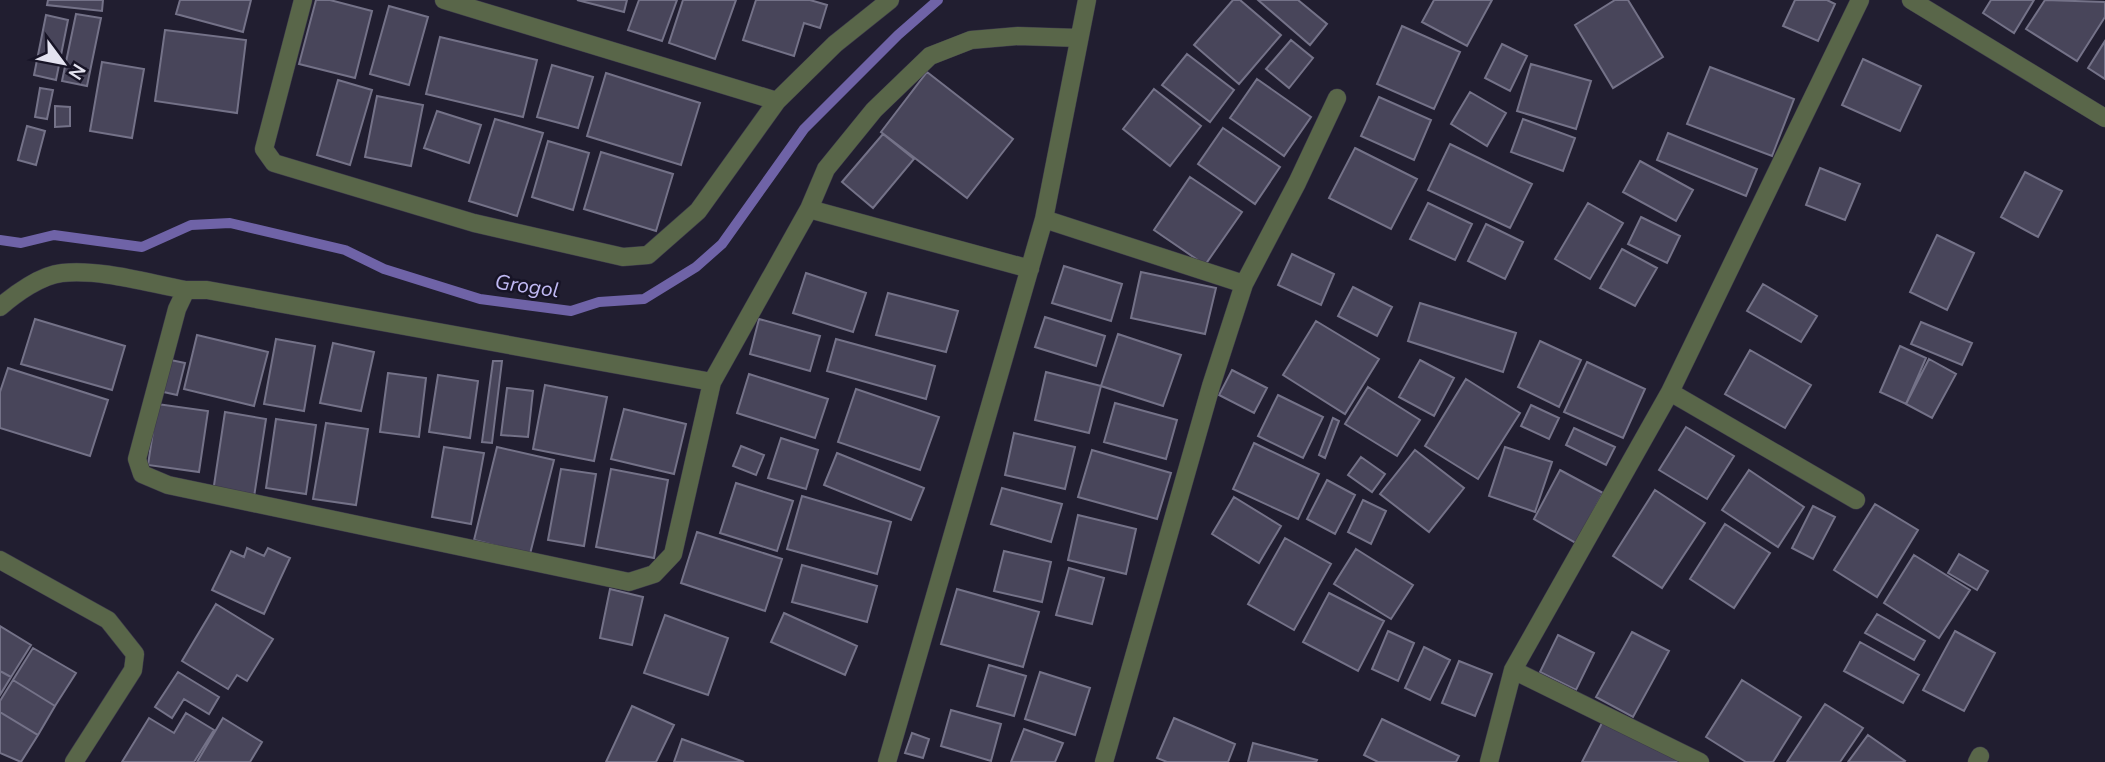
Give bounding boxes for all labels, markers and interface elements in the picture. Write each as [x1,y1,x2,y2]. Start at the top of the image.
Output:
north arrow [28,28,98,98]
text: N [62,59,91,84]
water label: Grogol [493,268,561,304]

